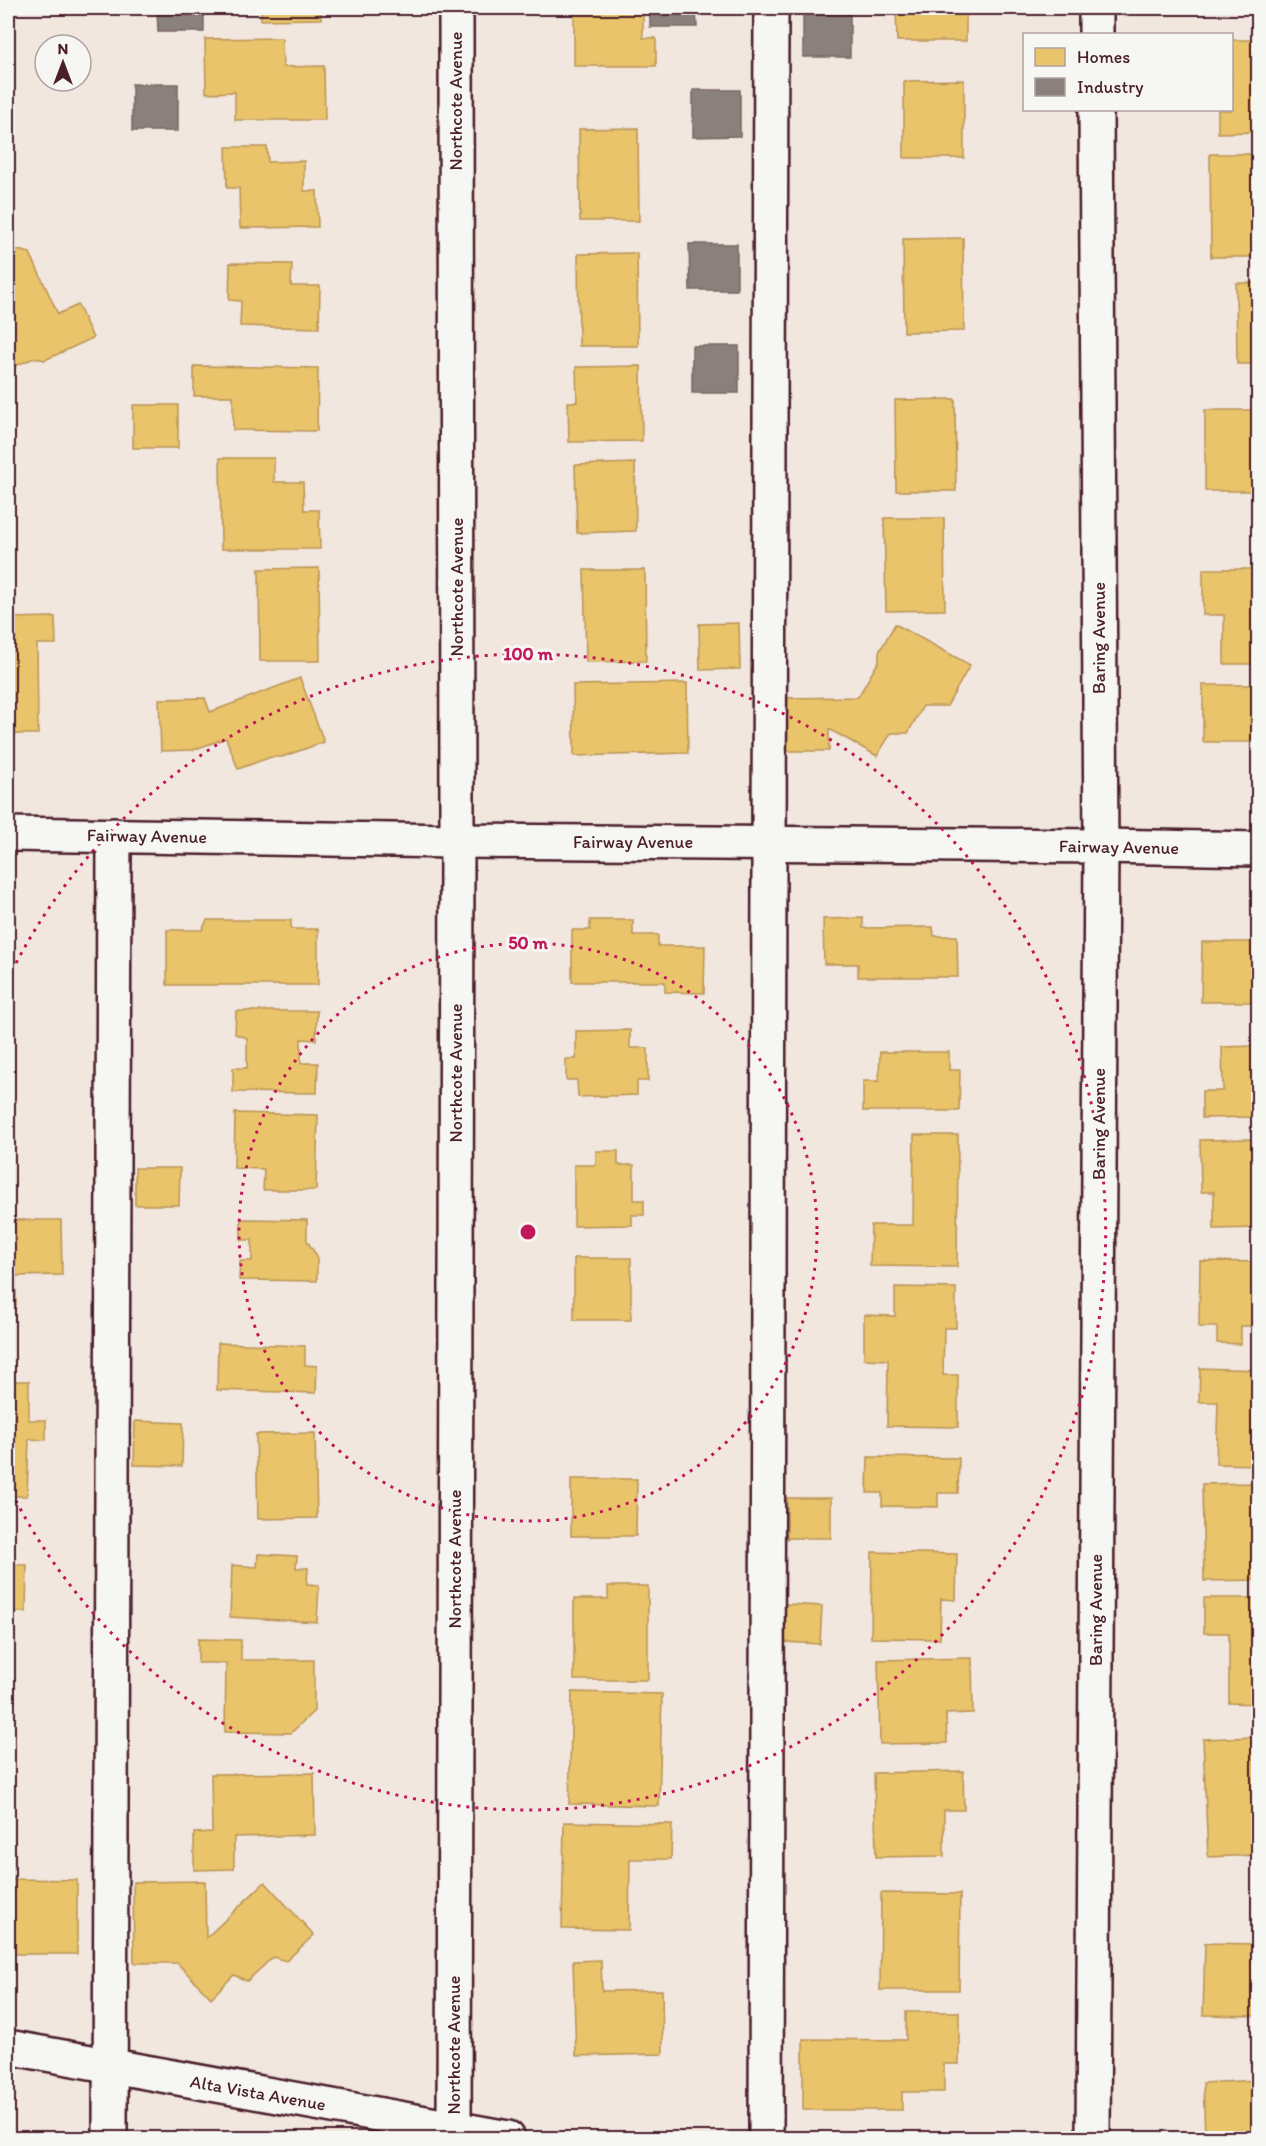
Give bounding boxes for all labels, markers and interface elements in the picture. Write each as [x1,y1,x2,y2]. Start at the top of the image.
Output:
street label: Northcote Avenue [445,32,467,170]
north arrow [33,33,93,93]
legend [1023,33,1233,111]
text: N [58,39,68,58]
text: Homes [1077,46,1130,68]
text: Industry [1077,76,1144,98]
street label: Northcote Avenue [446,518,468,656]
street label: Baring Avenue [1088,582,1110,694]
text: 100 m [503,643,554,665]
street label: Fairway Avenue [87,824,207,848]
street label: Fairway Avenue [573,831,693,853]
street label: Fairway Avenue [1059,835,1179,859]
text: 50 m [508,932,549,954]
street label: Northcote Avenue [445,1004,467,1142]
street label: Baring Avenue [1088,1068,1110,1180]
centre of rings [518,1222,538,1242]
street label: Northcote Avenue [444,1490,466,1628]
street label: Baring Avenue [1085,1554,1107,1666]
street label: Northcote Avenue [443,1976,465,2114]
street label: Alta Vista Avenue [188,2070,328,2116]

